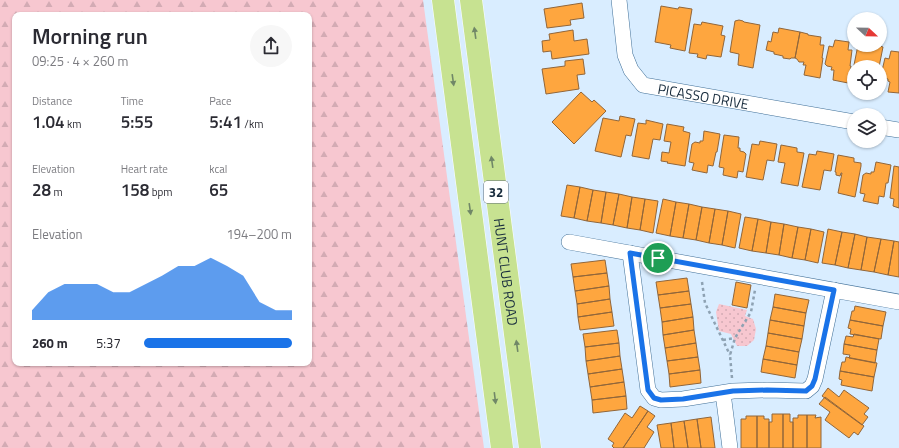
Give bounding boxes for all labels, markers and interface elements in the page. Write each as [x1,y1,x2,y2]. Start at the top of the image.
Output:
north arrow [847,12,887,52]
map controls [847,12,887,148]
text: Morning run [32,19,148,53]
button: share [250,25,292,67]
one-way arrow [472,27,478,39]
text: 09:25 · 4 × 260 m [32,51,128,71]
button: locate [847,60,887,100]
one-way arrow [450,74,456,86]
street label: PICASSO DRIVE [656,77,751,114]
text: Distance [32,93,72,109]
text: Time [121,93,144,109]
text: Pace [209,93,232,109]
button: layers [847,108,887,148]
text: 1.04 [32,109,65,135]
text: 5:55 [121,109,153,135]
text: 5:41 [209,109,242,135]
text: km [65,116,82,132]
text: /km [242,116,263,132]
one-way arrow [489,156,495,168]
text: Elevation [32,161,75,177]
text: Heart rate [121,161,168,177]
text: kcal [209,161,227,177]
text: 28 [32,177,51,203]
text: 158 [121,177,149,203]
text: 65 [209,177,228,203]
road number: 32 [484,181,508,203]
text: m [51,184,63,200]
text: bpm [149,184,172,200]
one-way arrow [467,203,474,215]
street label: HUNT CLUB ROAD [489,217,524,327]
text: Elevation [32,224,83,244]
text: 194–200 m [226,224,292,244]
pin [641,241,675,275]
icon: arrive [647,247,669,269]
text: 260 m [32,333,68,353]
text: 5:37 [96,333,121,353]
one-way arrow [513,340,520,352]
one-way arrow [492,392,498,404]

